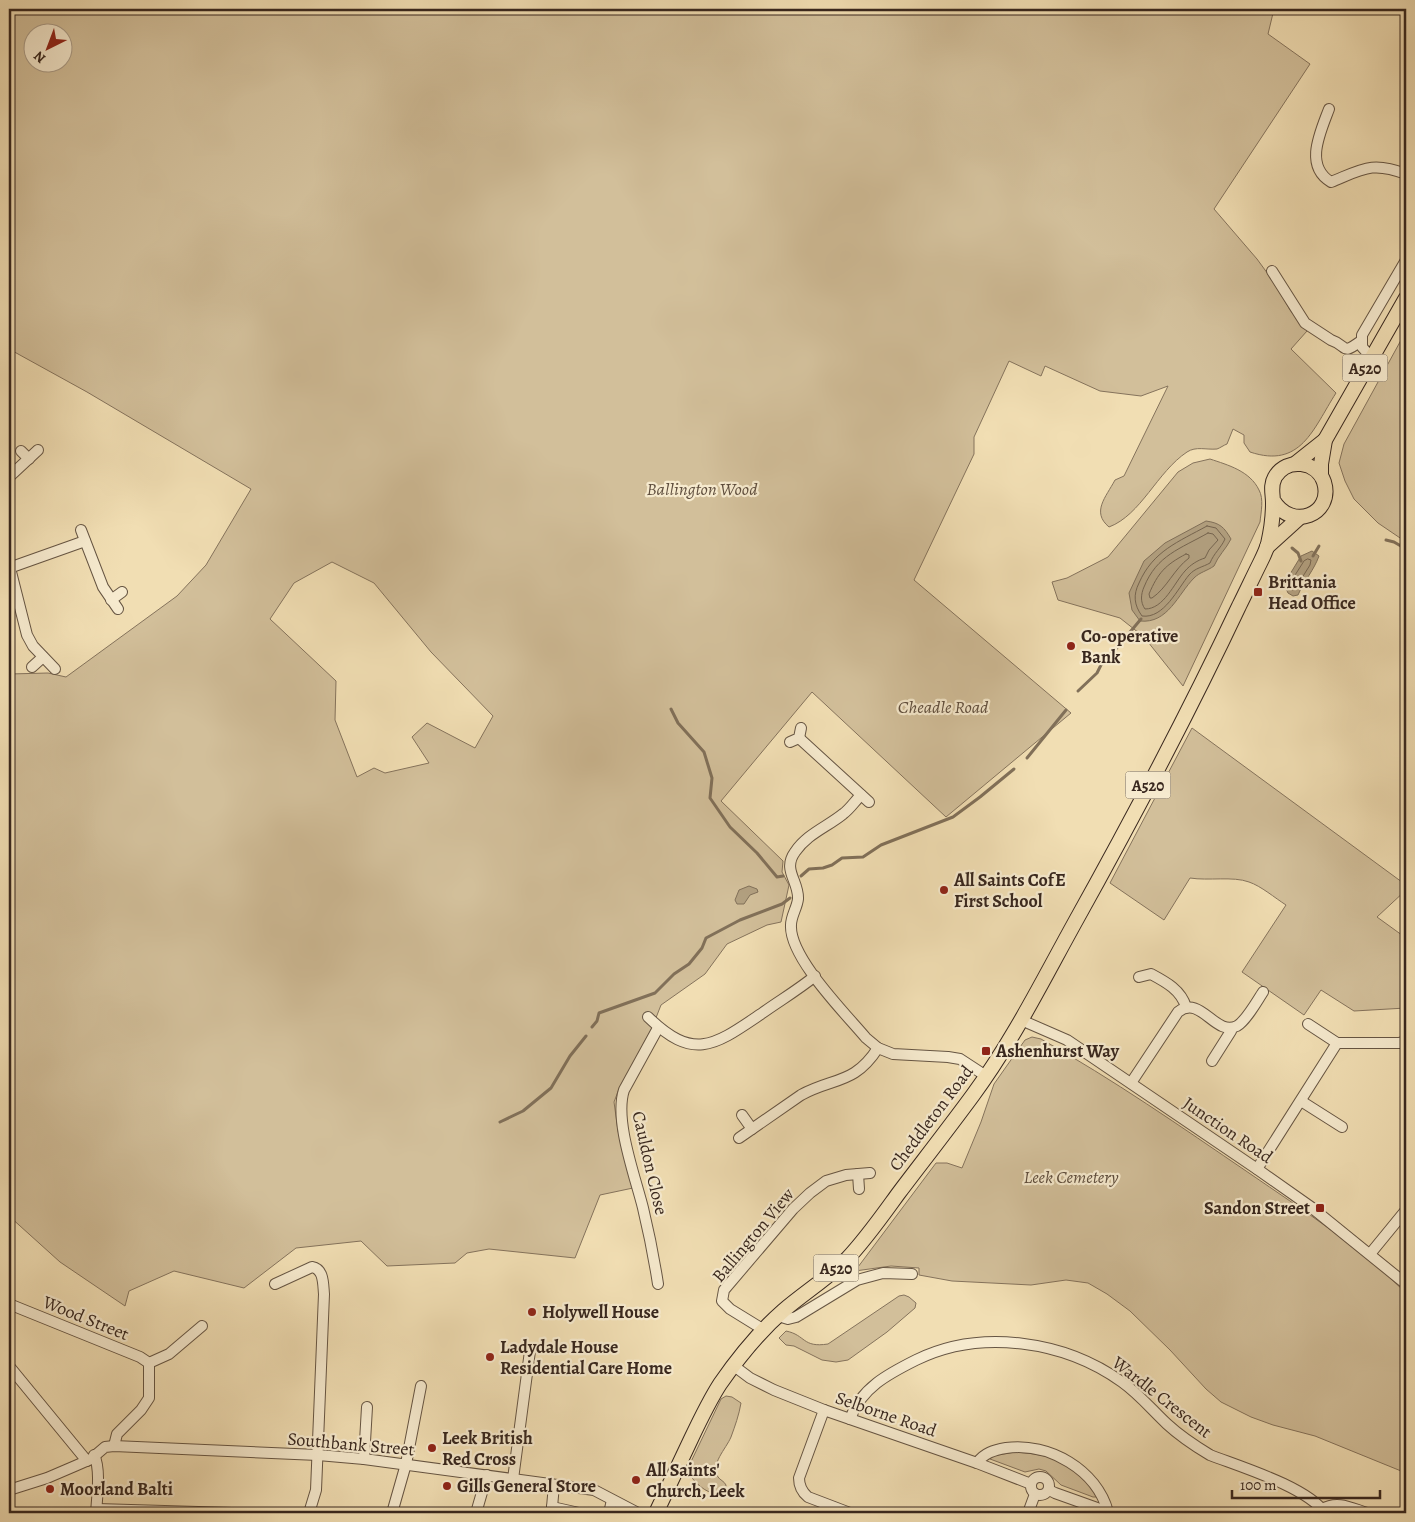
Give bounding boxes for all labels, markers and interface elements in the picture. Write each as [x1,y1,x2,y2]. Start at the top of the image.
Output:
north arrow [22,22,72,72]
text: N [29,47,50,68]
road number: A520 [1342,354,1388,382]
park label: Ballington Wood [647,477,758,501]
place label: Brittania Head Office [1268,570,1356,615]
marker: Brittania Head Office [1252,586,1264,598]
place label: Co-operative Bank [1081,624,1178,669]
marker: Co-operative Bank [1065,640,1077,652]
park label: Cheadle Road [898,695,989,719]
road number: A520 [1126,772,1170,798]
place label: All Saints CofE First School [953,868,1066,913]
marker: All Saints CofE First School [938,884,950,896]
place label: Ashenhurst Way [995,1039,1120,1063]
marker: Ashenhurst Way [980,1045,992,1057]
street label: Cheddleton Road [883,1060,979,1176]
street label: Junction Road [1178,1091,1278,1169]
street label: Cauldon Close [626,1109,674,1217]
park label: Leek Cemetery [1023,1165,1119,1189]
street label: Ballington View [706,1183,800,1287]
place label: Sandon Street [1204,1196,1310,1220]
marker: Sandon Street [1314,1202,1326,1214]
road number: A520 [814,1254,858,1282]
street label: Wood Street [38,1289,133,1346]
place label: Holywell House [542,1300,659,1324]
marker: Holywell House [526,1306,538,1318]
place label: Ladydale House Residential Care Home [500,1335,672,1380]
street label: Wardle Crescent [1106,1350,1217,1444]
marker: Ladydale House Residential Care Home [484,1351,496,1363]
street label: Selborne Road [832,1385,940,1443]
street label: Southbank Street [286,1426,416,1462]
place label: Leek British Red Cross [442,1426,533,1471]
marker: Leek British Red Cross [426,1442,438,1454]
place label: All Saints' Church, Leek [645,1458,745,1503]
scale bar [1232,1467,1380,1499]
place label: Gills General Store [457,1474,596,1498]
marker: All Saints' Church, Leek [630,1474,642,1486]
text: 100 m [1240,1475,1277,1495]
place label: Moorland Balti [60,1477,173,1501]
marker: Gills General Store [441,1480,453,1492]
marker: Moorland Balti [44,1483,56,1495]

